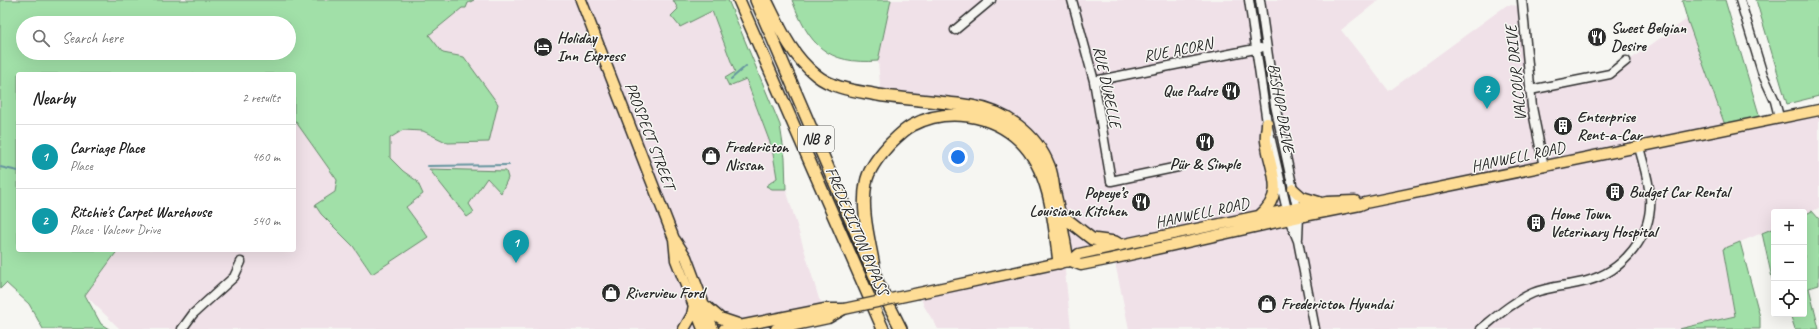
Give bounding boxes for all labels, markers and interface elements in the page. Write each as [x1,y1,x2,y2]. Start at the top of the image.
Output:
search box [16,16,296,60]
place label: Sweet Belgian Desire [1611,18,1687,56]
street label: VALCOUR DRIVE [1501,22,1531,122]
restaurant icon: Sweet Belgian Desire [1586,26,1608,48]
icon: search [30,27,52,49]
place label: Holiday Inn Express [557,28,626,66]
text: Search here [62,29,123,48]
street label: RUE ACORN [1142,33,1216,66]
hotel icon: Holiday Inn Express [532,36,554,58]
street label: RUE DURELLE [1089,44,1126,132]
street label: BISHOP DRIVE [1263,62,1299,157]
pin: 2 [1474,76,1500,109]
street label: PROSPECT STREET [620,80,681,196]
restaurant icon: Que Padre [1220,80,1242,102]
place label: Que Padre [1163,81,1219,101]
text: Nearby [32,88,75,109]
text: 2 results [242,90,280,106]
place label: Enterprise Rent-a-Car [1577,107,1644,145]
building icon: Enterprise Rent-a-Car [1552,115,1574,137]
road number: NB 8 [798,126,834,152]
restaurant icon: Pür & Simple [1194,131,1216,153]
place label: Fredericton Nissan [725,137,790,175]
street label: HANWELL ROAD [1469,137,1568,177]
text: Carriage Place [70,139,144,158]
shop icon: Fredericton Nissan [700,145,722,167]
your location [948,147,968,167]
text: 1 [42,149,48,165]
text: 460 m [252,149,280,165]
place label: Pür & Simple [1170,154,1242,174]
text: Place [70,158,93,174]
street label: FREDERICTON BYPASS [821,164,894,300]
building icon: Budget Car Rental [1604,181,1626,203]
place label: Budget Car Rental [1629,182,1733,202]
place label: Popeye’s Louisiana Kitchen [1029,183,1129,221]
restaurant icon: Popeye’s Louisiana Kitchen [1130,191,1152,213]
street label: HANWELL ROAD [1153,193,1252,233]
text: Ritchie's Carpet Warehouse [70,203,211,222]
place label: Home Town Veterinary Hospital [1550,204,1660,242]
map controls [1771,209,1807,317]
button: + [1771,209,1807,245]
building icon: Home Town Veterinary Hospital [1525,212,1547,234]
text: 2 [42,213,48,229]
text: 540 m [252,213,280,229]
text: Place · Valcour Drive [70,222,160,238]
pin: 1 [503,230,529,263]
button: − [1771,245,1807,281]
button: locate [1771,281,1807,317]
shop icon: Riverview Ford [600,282,622,304]
place label: Riverview Ford [625,283,707,303]
shop icon: Fredericton Hyundai [1256,293,1278,315]
place label: Fredericton Hyundai [1281,294,1394,314]

